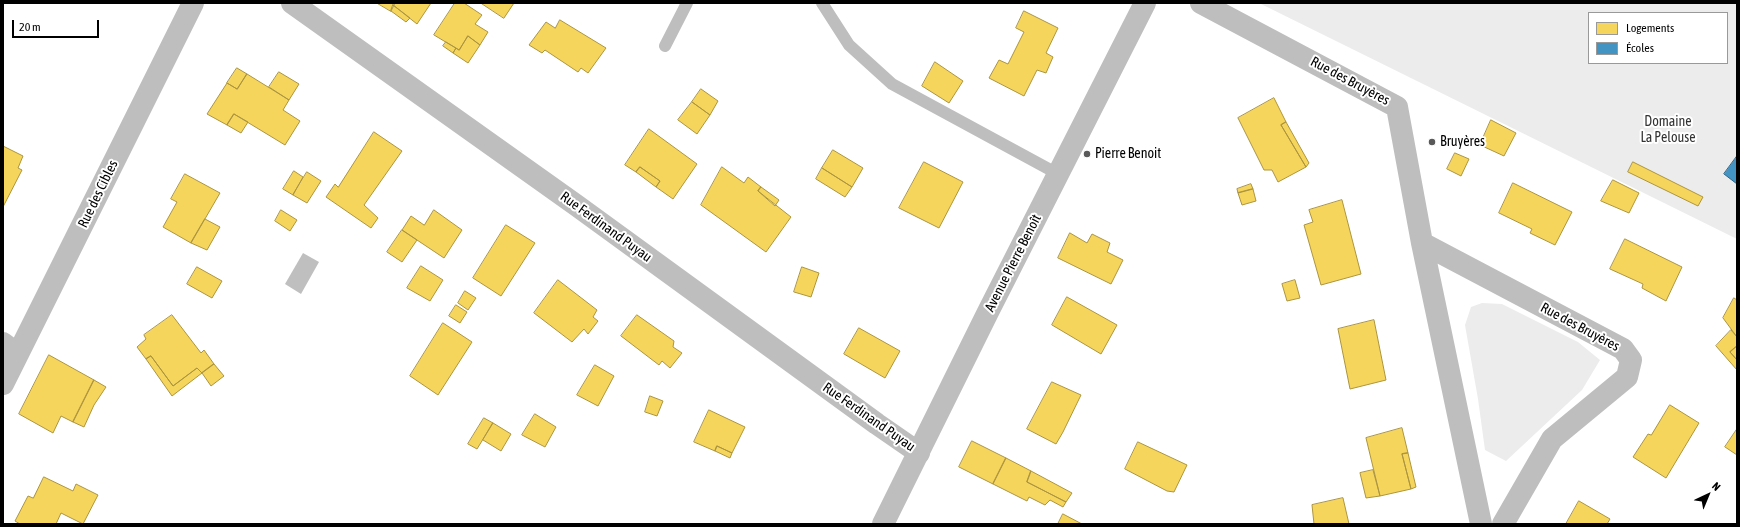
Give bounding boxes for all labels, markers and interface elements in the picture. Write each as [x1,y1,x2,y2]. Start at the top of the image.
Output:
scale bar [14,12,101,38]
legend [1588,12,1728,64]
text: 20 m [19,20,41,34]
text: Logements [1626,21,1674,35]
text: Écoles [1626,41,1654,55]
street label: Rue des Bruyères [1308,53,1392,109]
park label: Domaine La Pelouse [1640,114,1696,146]
place label: Bruyères [1440,134,1485,150]
marker: Bruyères [1427,137,1437,147]
place label: Pierre Benoit [1095,146,1161,162]
marker: Pierre Benoit [1082,149,1092,159]
street label: Rue des Cibles [74,158,122,230]
street label: Rue Ferdinand Puyau [557,188,655,266]
street label: Avenue Pierre Benoît [981,212,1045,314]
street label: Rue des Bruyères [1538,299,1622,355]
street label: Rue Ferdinand Puyau [820,379,918,455]
north arrow [1688,475,1728,515]
text: N [1710,480,1723,493]

